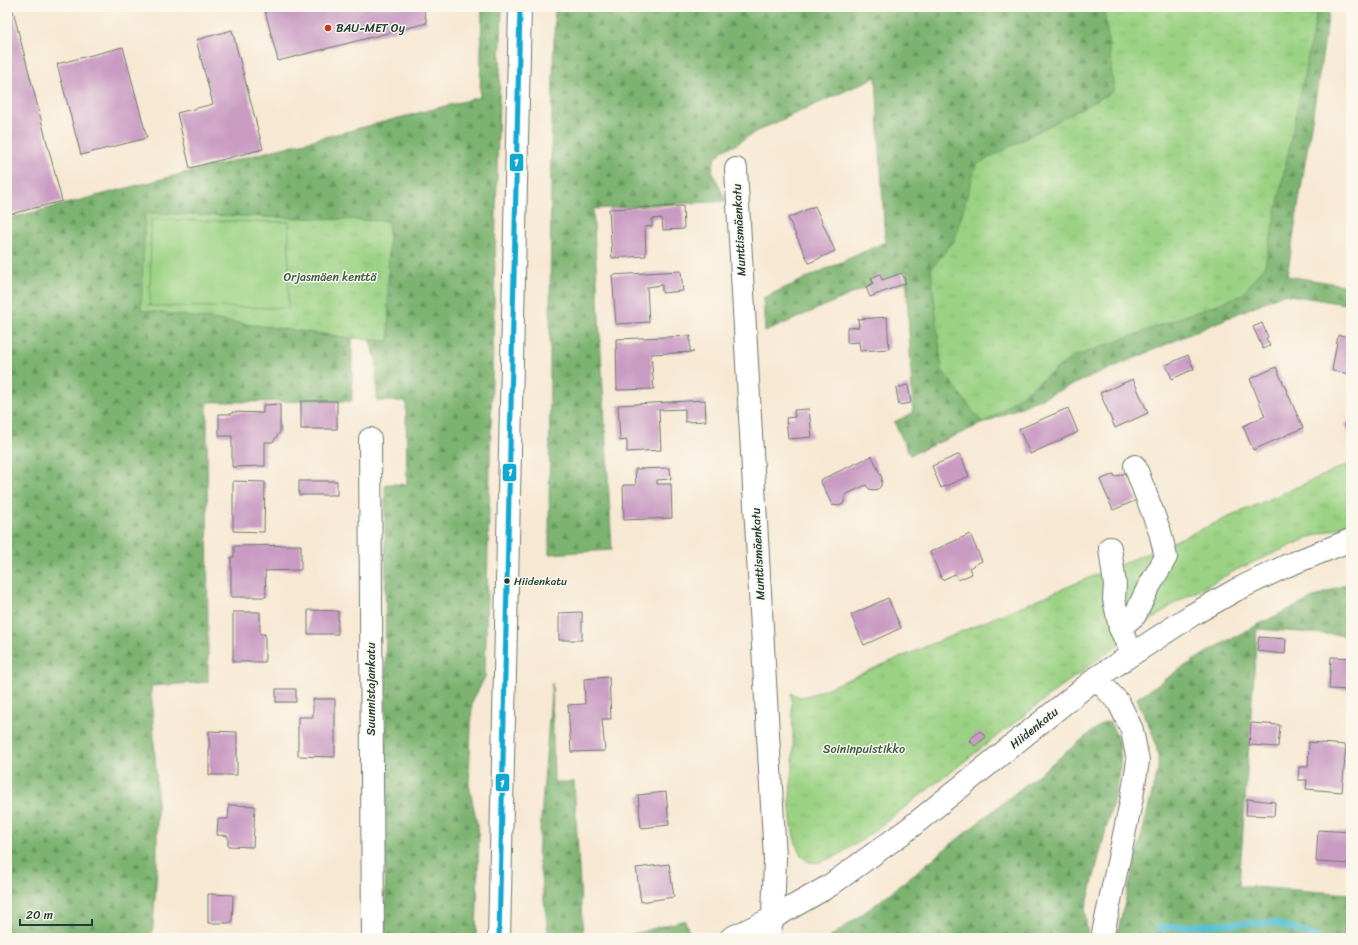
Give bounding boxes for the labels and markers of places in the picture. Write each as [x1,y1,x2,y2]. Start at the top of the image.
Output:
place label: BAU-MET Oy [336,17,406,39]
marker: BAU-MET Oy [323,23,333,33]
place label: Hiidenkatu [514,572,567,591]
marker: Hiidenkatu [502,576,512,586]

